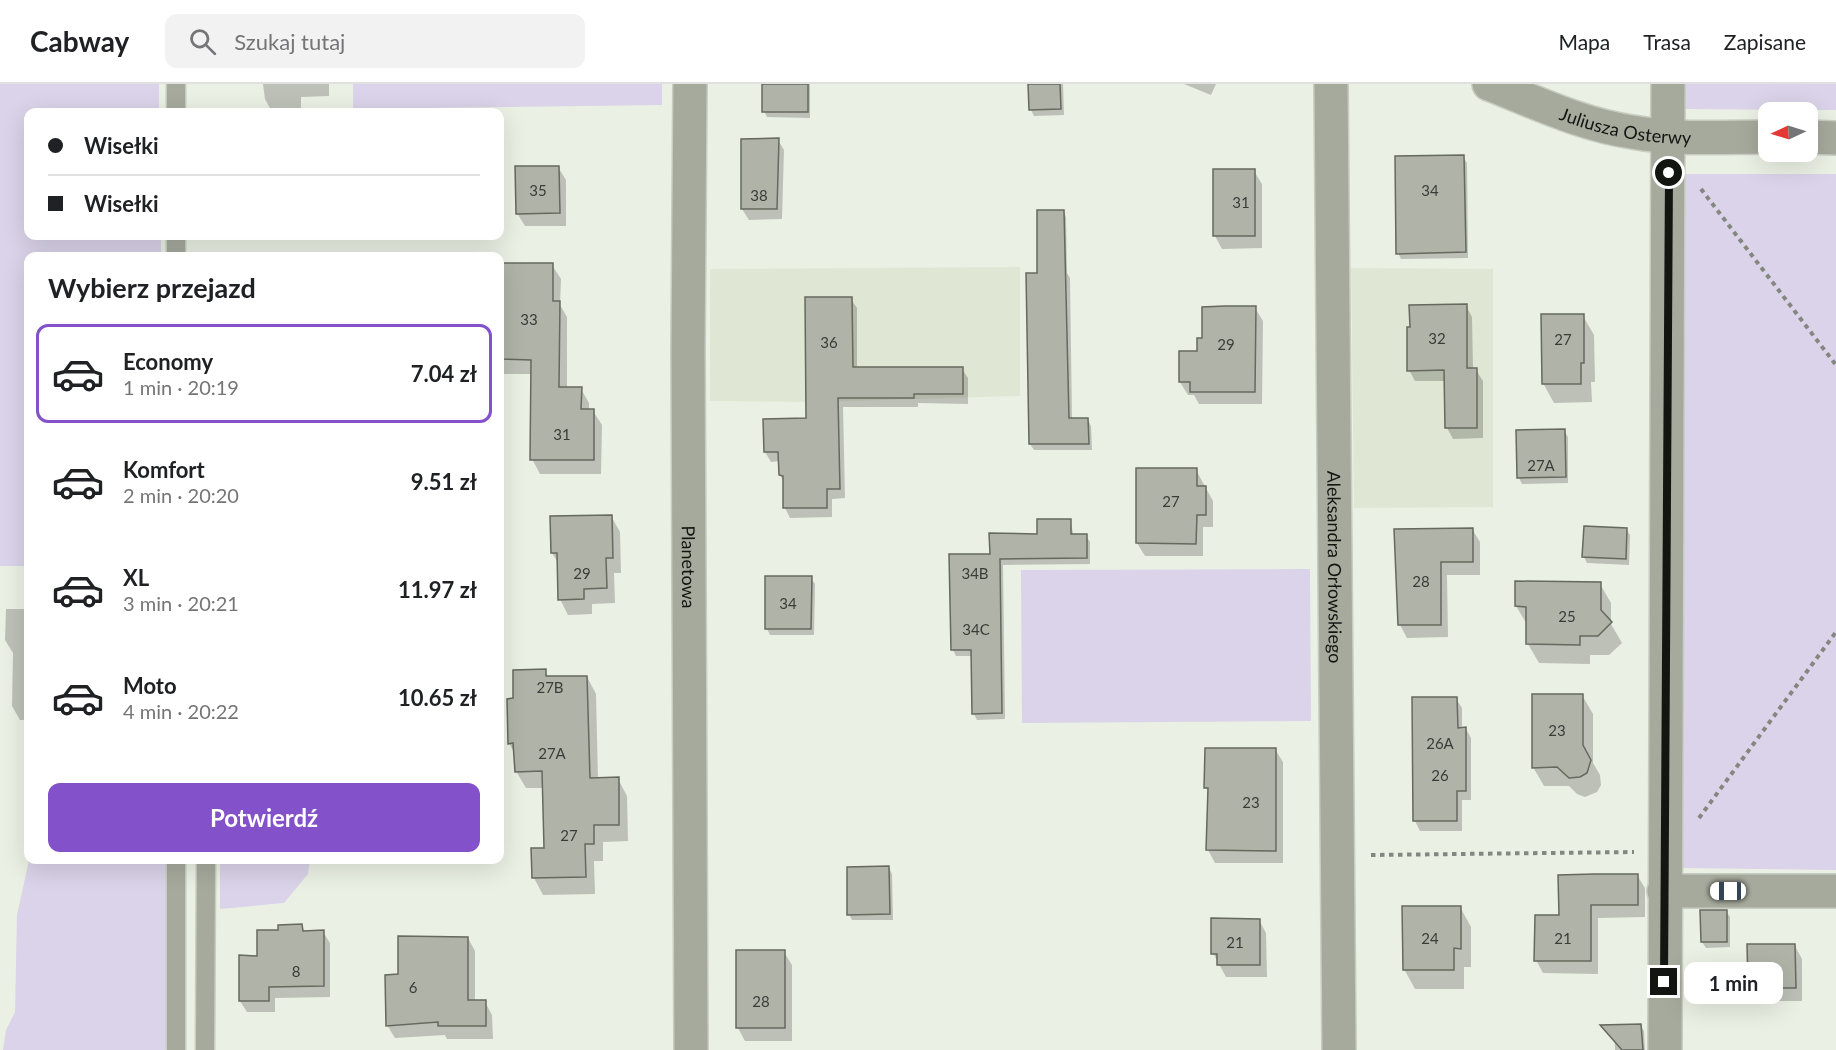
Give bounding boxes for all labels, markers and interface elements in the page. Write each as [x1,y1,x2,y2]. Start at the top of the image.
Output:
search box [165,14,585,68]
text: Cabway [30,24,129,58]
icon: search [186,25,219,58]
text: Szukaj tutaj [234,28,345,55]
text: Mapa [1558,29,1610,54]
text: Trasa [1643,29,1691,54]
text: Zapisane [1724,29,1806,54]
street label: Juliusza Osterwy [1557,102,1692,148]
north arrow [1758,102,1818,162]
map controls [1758,102,1818,162]
text: Wisełki [84,132,159,159]
route start [1655,159,1682,186]
house number: 35 [529,181,547,199]
house number: 34 [1421,181,1439,199]
house number: 38 [750,186,768,204]
text: Wisełki [84,190,159,217]
house number: 31 [1232,193,1250,211]
text: Wybierz przejazd [48,271,256,304]
house number: 33 [520,310,538,328]
house number: 32 [1428,329,1446,347]
house number: 27 [1554,330,1572,348]
house number: 36 [820,333,838,351]
house number: 29 [1217,335,1235,353]
icon: car [51,347,105,401]
text: Economy [123,348,213,375]
text: 7.04 zł [411,360,477,387]
text: 1 min · 20:19 [123,375,239,399]
house number: 31 [553,425,571,443]
icon: car [51,455,105,509]
text: Komfort [123,456,205,483]
house number: 27A [1527,456,1556,474]
text: 9.51 zł [411,468,477,495]
street label: Aleksandra Orłowskiego [1323,471,1347,663]
text: 2 min · 20:20 [123,483,239,507]
house number: 27 [1162,492,1180,510]
street label: Planetowa [678,525,700,609]
icon: car [51,563,105,617]
text: XL [123,564,149,591]
house number: 29 [573,564,591,582]
house number: 34B [961,564,989,582]
house number: 28 [1412,572,1430,590]
text: 11.97 zł [398,576,477,603]
text: 3 min · 20:21 [123,591,239,615]
house number: 34 [779,594,797,612]
house number: 25 [1558,607,1576,625]
house number: 34C [962,620,990,638]
icon: car [51,671,105,725]
text: Moto [123,672,177,699]
house number: 27B [536,678,564,696]
text: 10.65 zł [398,684,477,711]
text: 4 min · 20:22 [123,699,239,723]
house number: 23 [1548,721,1566,739]
house number: 26A [1426,734,1455,752]
house number: 27A [538,744,567,762]
house number: 26 [1431,766,1449,784]
button: Potwierdź [48,783,480,852]
house number: 23 [1242,793,1260,811]
house number: 27 [560,826,578,844]
car [1710,882,1746,900]
house number: 24 [1421,929,1439,947]
house number: 21 [1554,929,1572,947]
house number: 21 [1226,933,1244,951]
callout: 1 min [1685,961,1784,1003]
house number: 8 [292,962,300,980]
route end [1650,968,1677,995]
text: 1 min [1709,971,1758,995]
house number: 6 [409,978,418,996]
house number: 28 [752,992,770,1010]

